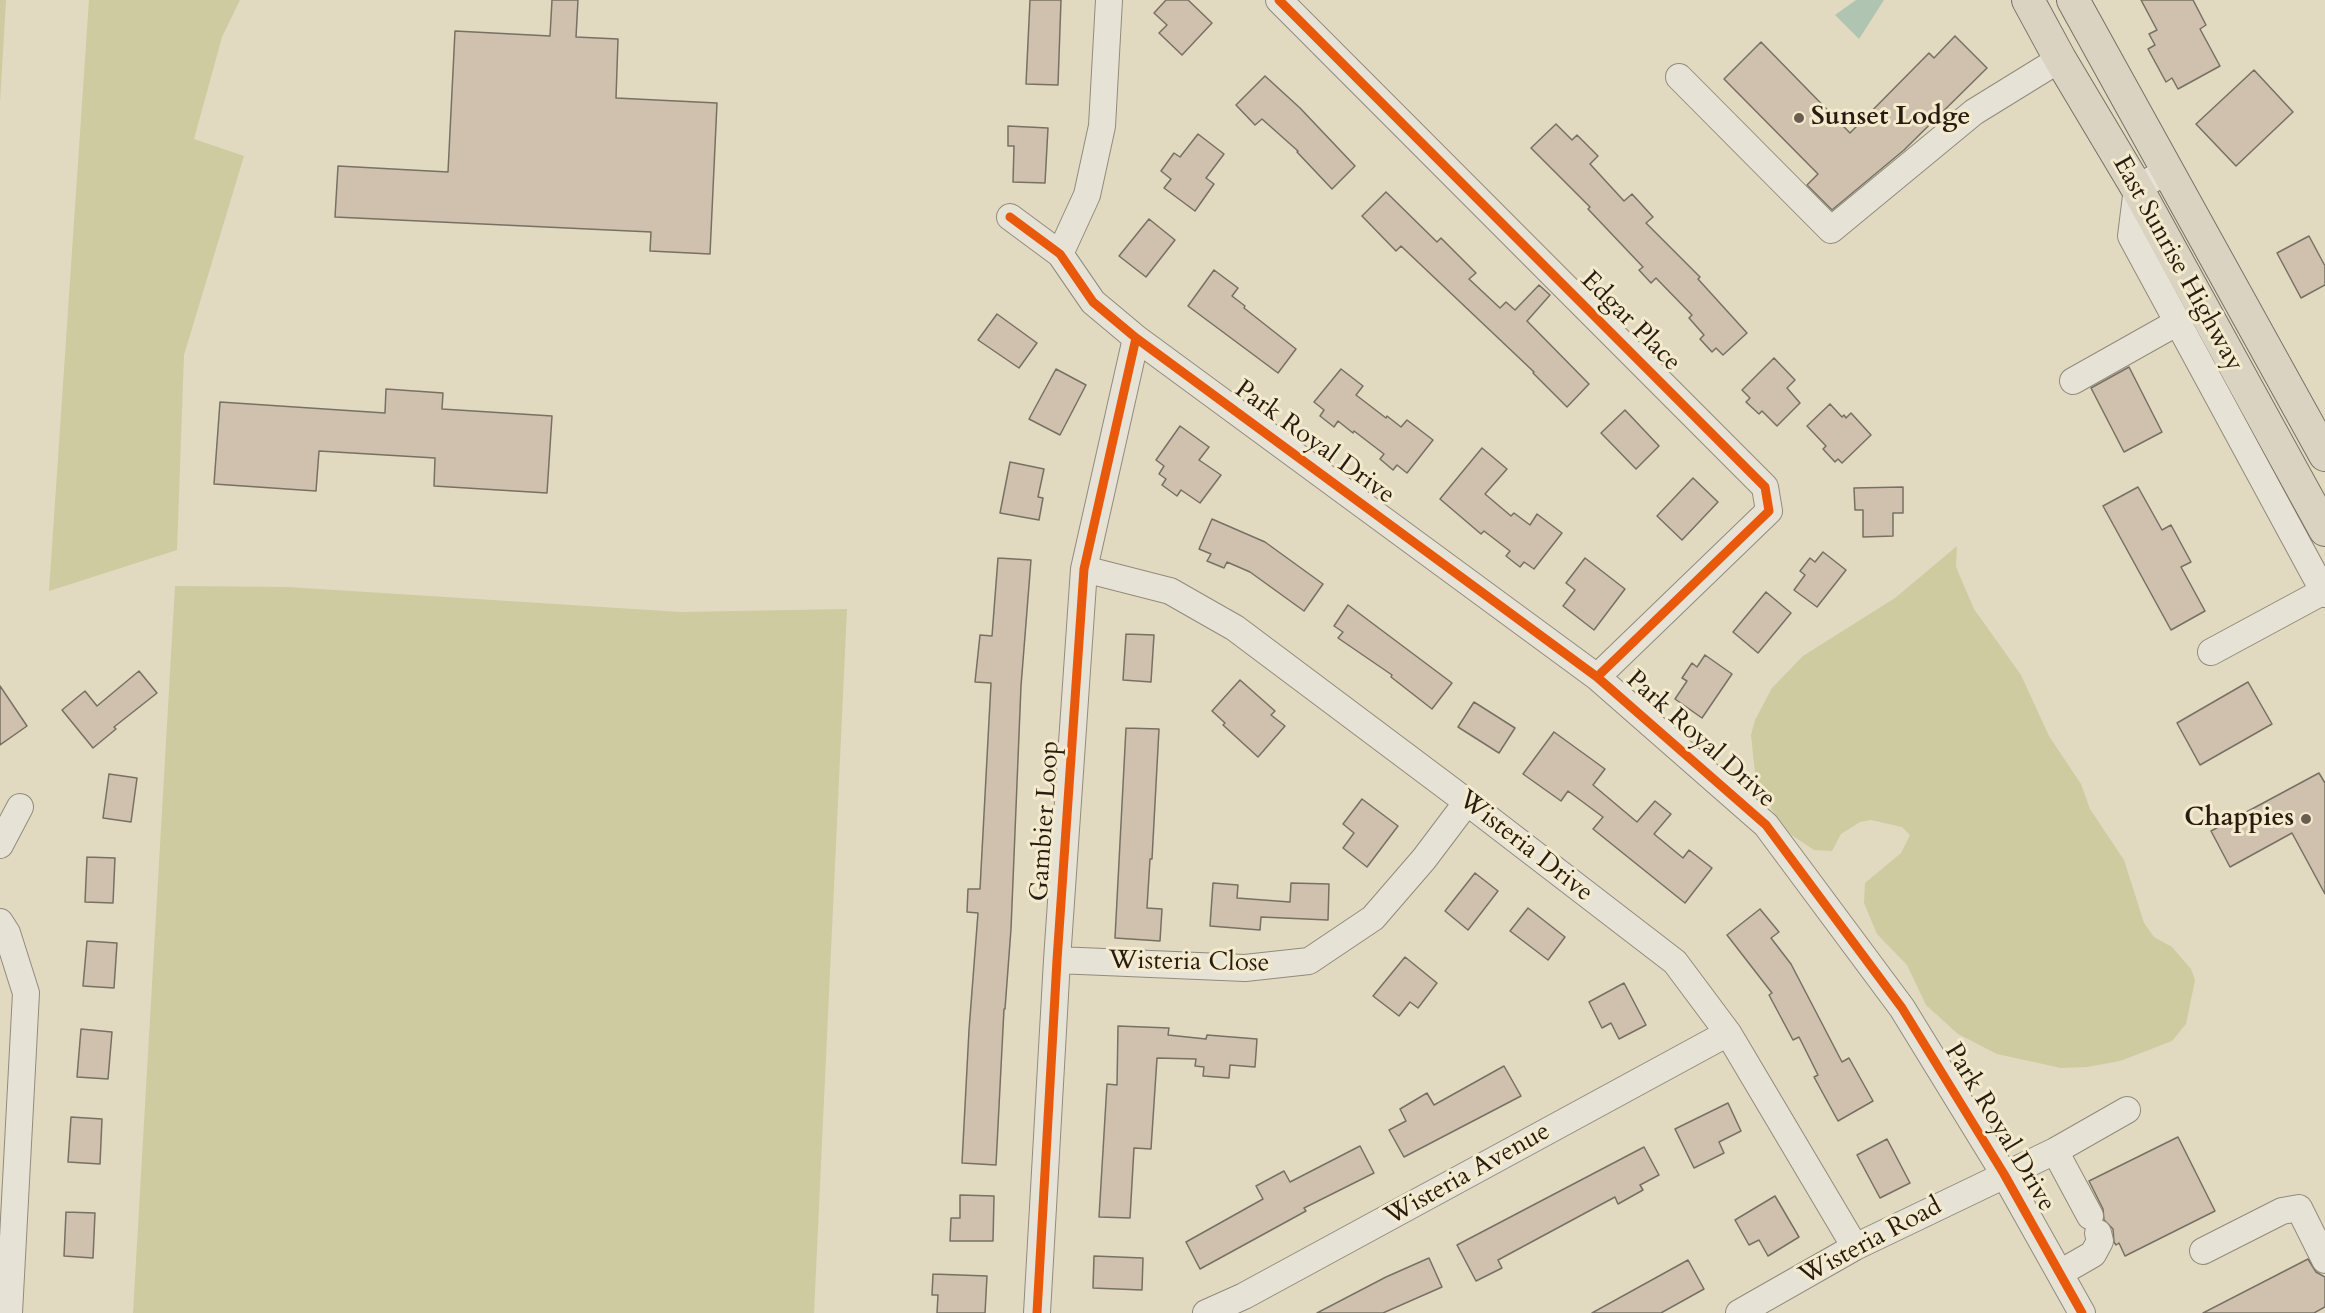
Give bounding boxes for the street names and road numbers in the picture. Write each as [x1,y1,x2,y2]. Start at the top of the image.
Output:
street label: East Sunrise Highway [2105,151,2249,377]
street label: Edgar Place [1573,265,1687,379]
street label: Park Royal Drive [1228,374,1400,512]
street label: Park Royal Drive [1619,665,1781,815]
street label: Gambier Loop [1025,740,1067,902]
street label: Wisteria Drive [1451,785,1599,909]
street label: Wisteria Close [1108,946,1270,980]
street label: Park Royal Drive [1937,1038,2061,1218]
street label: Wisteria Avenue [1380,1117,1556,1233]
street label: Wisteria Road [1794,1191,1948,1293]

